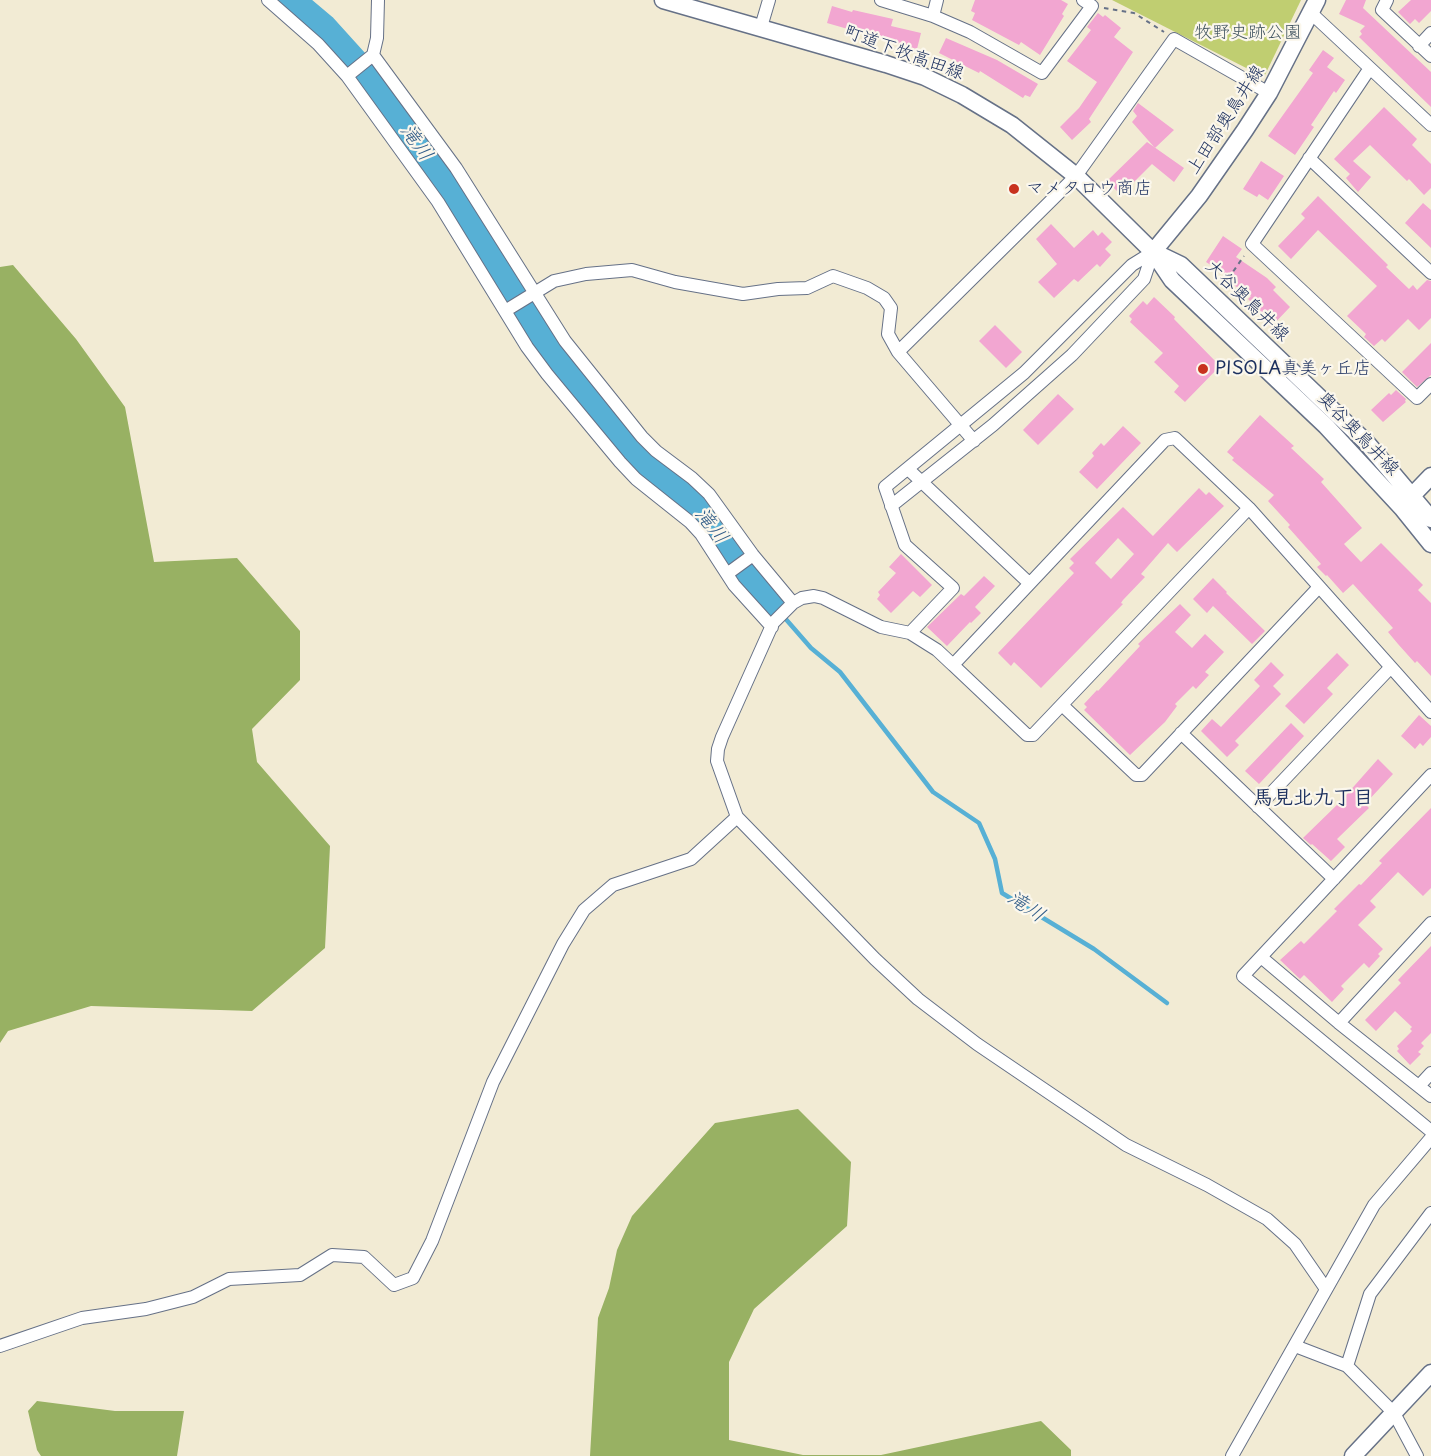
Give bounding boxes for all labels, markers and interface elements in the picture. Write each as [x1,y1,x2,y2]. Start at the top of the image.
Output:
street label: 町道下牧高田線 [841,21,967,85]
park label: 牧野史跡公園 [1194,22,1302,44]
street label: 上田部奥鳥井線 [1183,61,1269,179]
water label: 滝川 [395,120,437,166]
place label: マメタロウ商店 [1026,178,1152,200]
marker: マメタロウ商店 [1007,182,1021,196]
street label: 大谷奥鳥井線 [1201,256,1293,346]
place label: PISOLA真美ヶ丘店 [1215,358,1371,380]
marker: PISOLA真美ヶ丘店 [1196,362,1210,376]
street label: 奥谷奥鳥井線 [1313,388,1403,480]
water label: 滝川 [689,503,733,549]
district label: 馬見北九丁目 [1253,786,1373,810]
water label: 滝川 [1003,886,1049,928]

